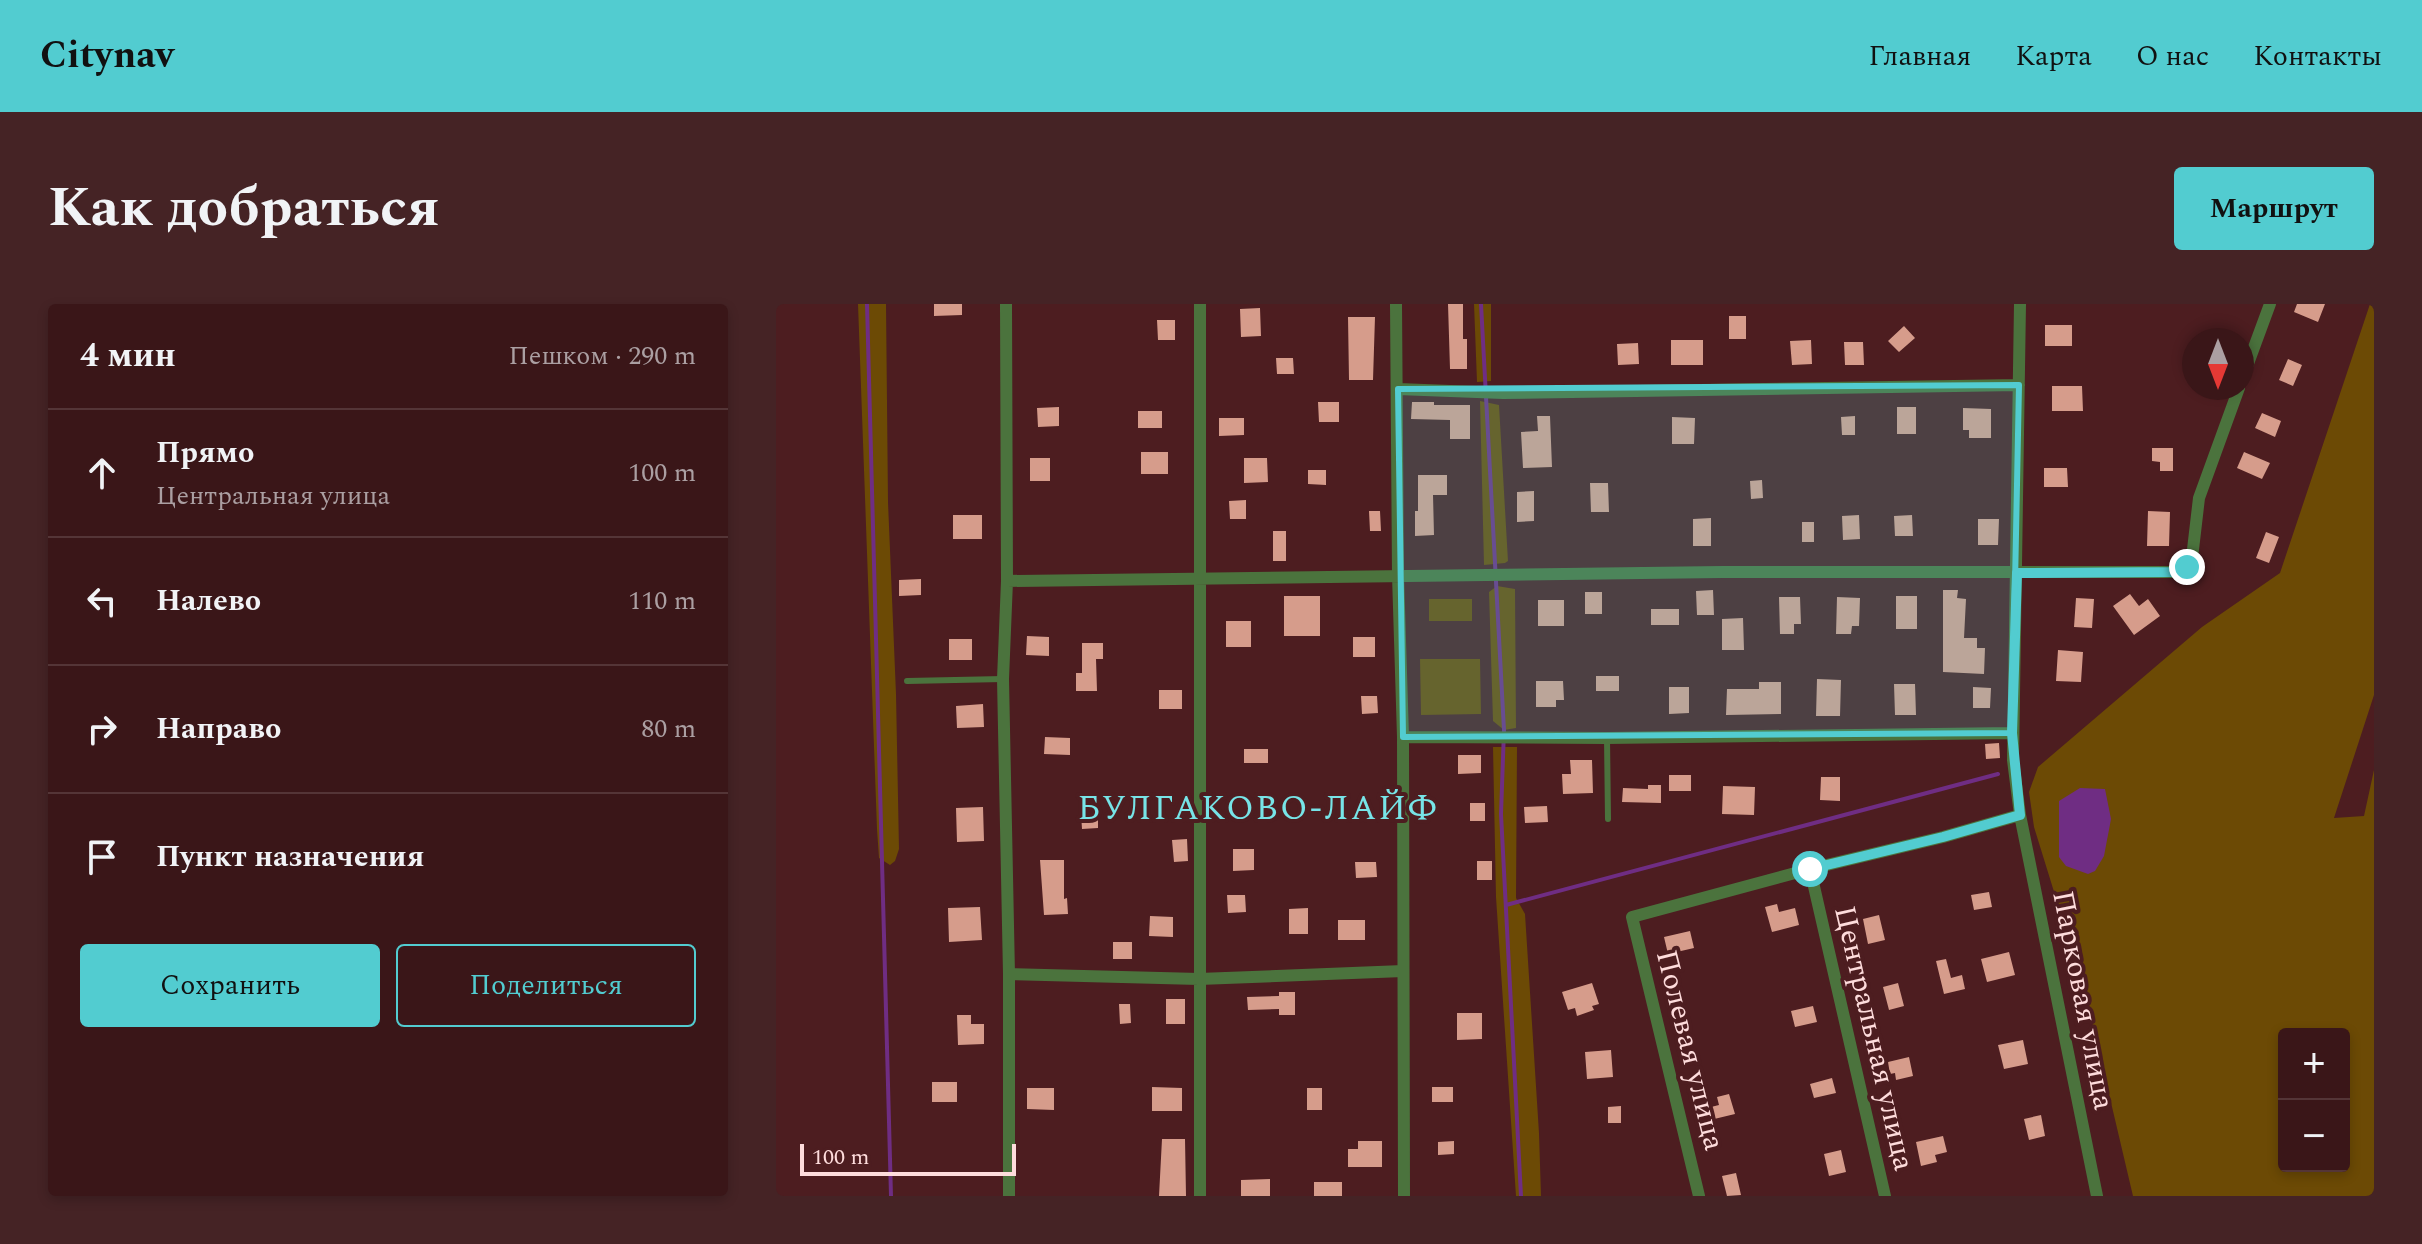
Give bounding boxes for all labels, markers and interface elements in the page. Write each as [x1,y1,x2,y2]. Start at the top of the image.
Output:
text: Citynav [40,27,174,85]
text: Главная [1869,35,1971,78]
text: Карта [2015,35,2092,78]
text: О нас [2136,35,2209,78]
text: Контакты [2253,35,2382,78]
text: Как добраться [48,166,439,251]
button: Маршрут [2174,167,2374,250]
north arrow [2182,328,2254,400]
text: 4 мин [80,330,176,382]
text: Пешком · 290 m [509,336,696,376]
text: Прямо [156,430,254,476]
icon: ahead [80,451,124,495]
text: 100 m [628,453,696,493]
text: Центральная улица [156,476,390,516]
route end [2169,549,2205,585]
text: Налево [156,578,261,624]
icon: left [80,579,124,623]
text: 110 m [628,581,696,621]
text: Направо [156,706,281,752]
icon: right [80,707,124,751]
text: 80 m [641,709,696,749]
district label: БУЛГАКОВО-ЛАЙФ [1077,783,1439,835]
text: Пункт назначения [156,834,424,880]
icon: arrive [80,835,124,879]
route start [1792,851,1828,887]
street label: Парковая улица [2039,887,2127,1114]
street label: Центральная улица [1821,901,1927,1175]
button: Сохранить [80,944,380,1027]
button: Поделиться [396,944,696,1027]
street label: Полевая улица [1643,945,1737,1156]
map controls [2278,1028,2350,1172]
button: + [2278,1028,2350,1100]
button: − [2278,1100,2350,1172]
scale bar [800,1140,1016,1176]
text: 100 m [812,1141,869,1174]

